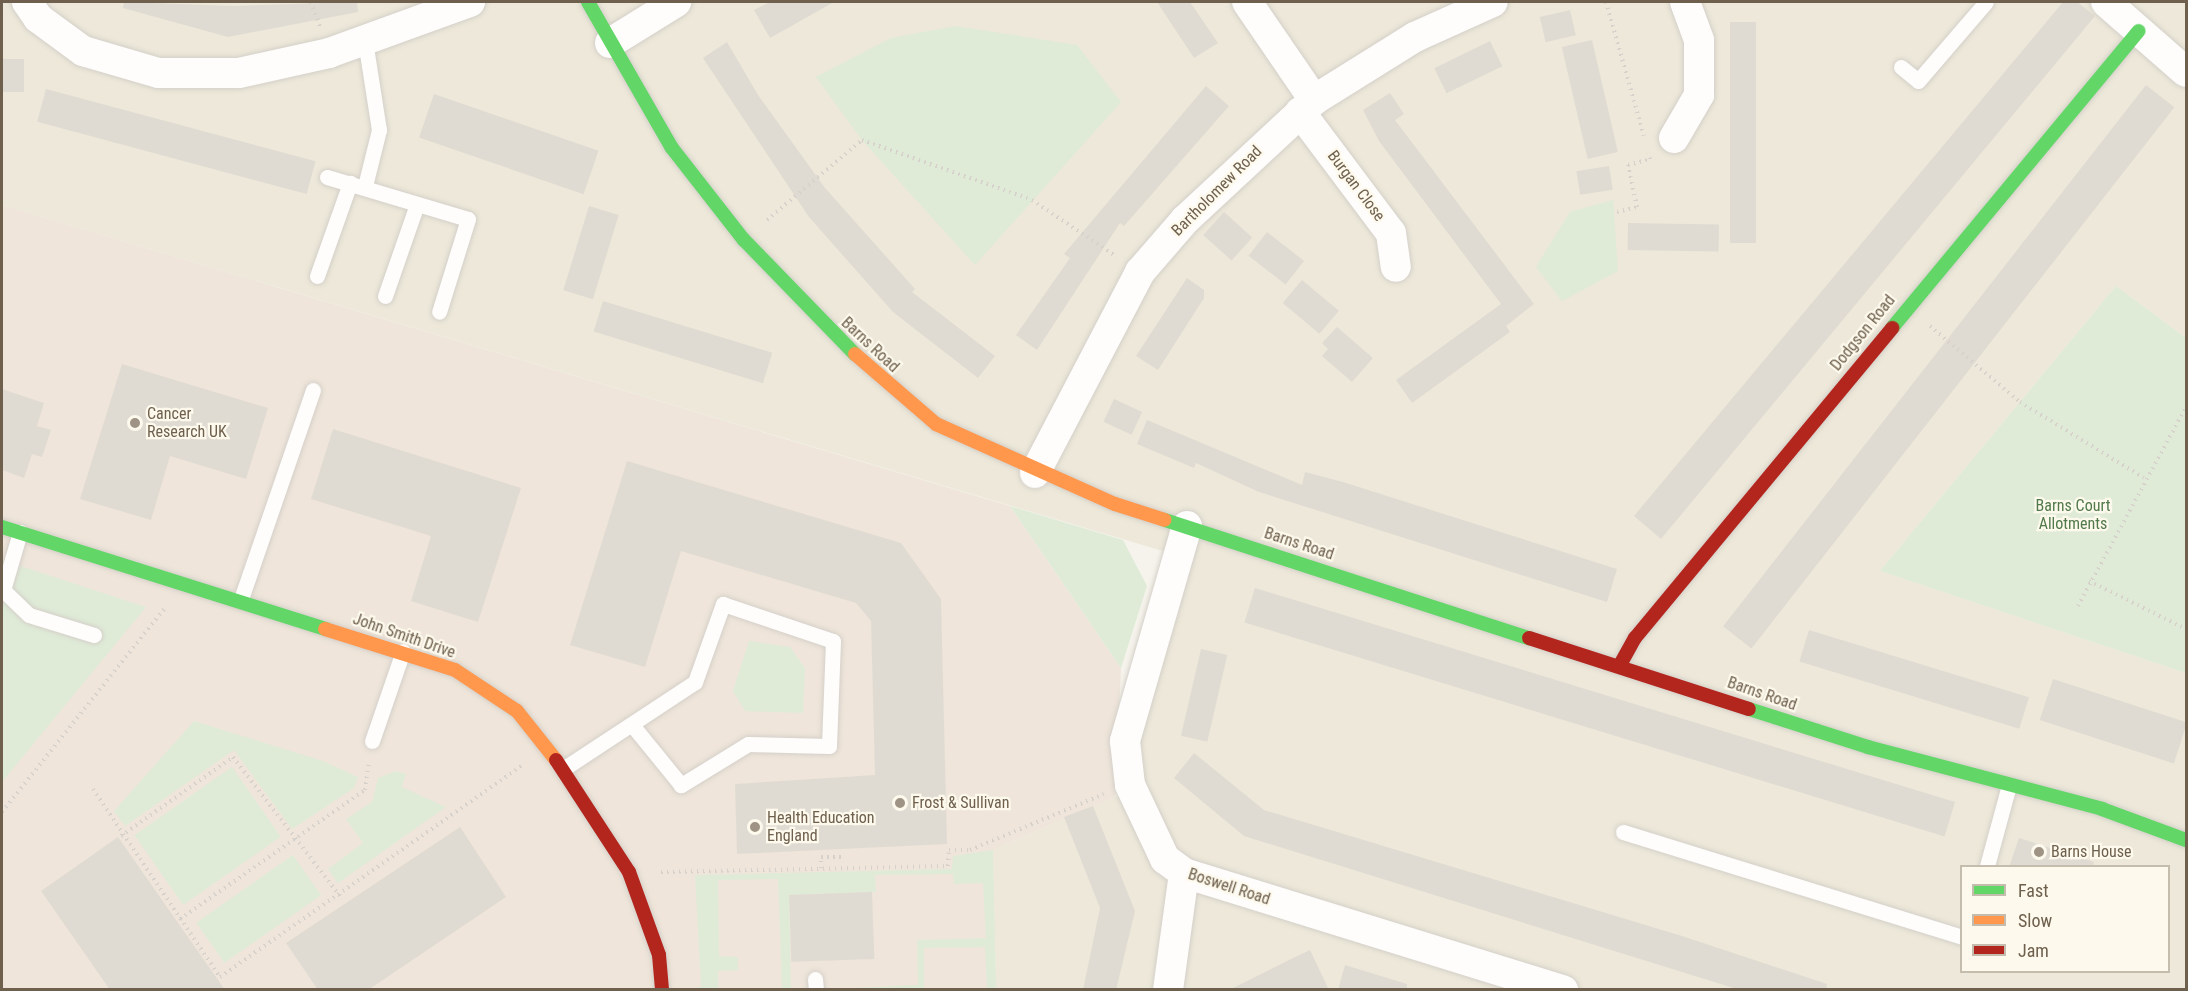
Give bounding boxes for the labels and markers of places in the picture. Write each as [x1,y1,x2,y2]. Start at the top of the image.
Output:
place label: Cancer Research UK [147,404,227,442]
marker: Cancer Research UK [128,416,142,430]
place label: Frost & Sullivan [912,793,1010,813]
marker: Frost & Sullivan [893,796,907,810]
place label: Health Education England [767,808,875,846]
marker: Health Education England [748,820,762,834]
place label: Barns House [2051,842,2131,862]
marker: Barns House [2032,845,2046,859]

